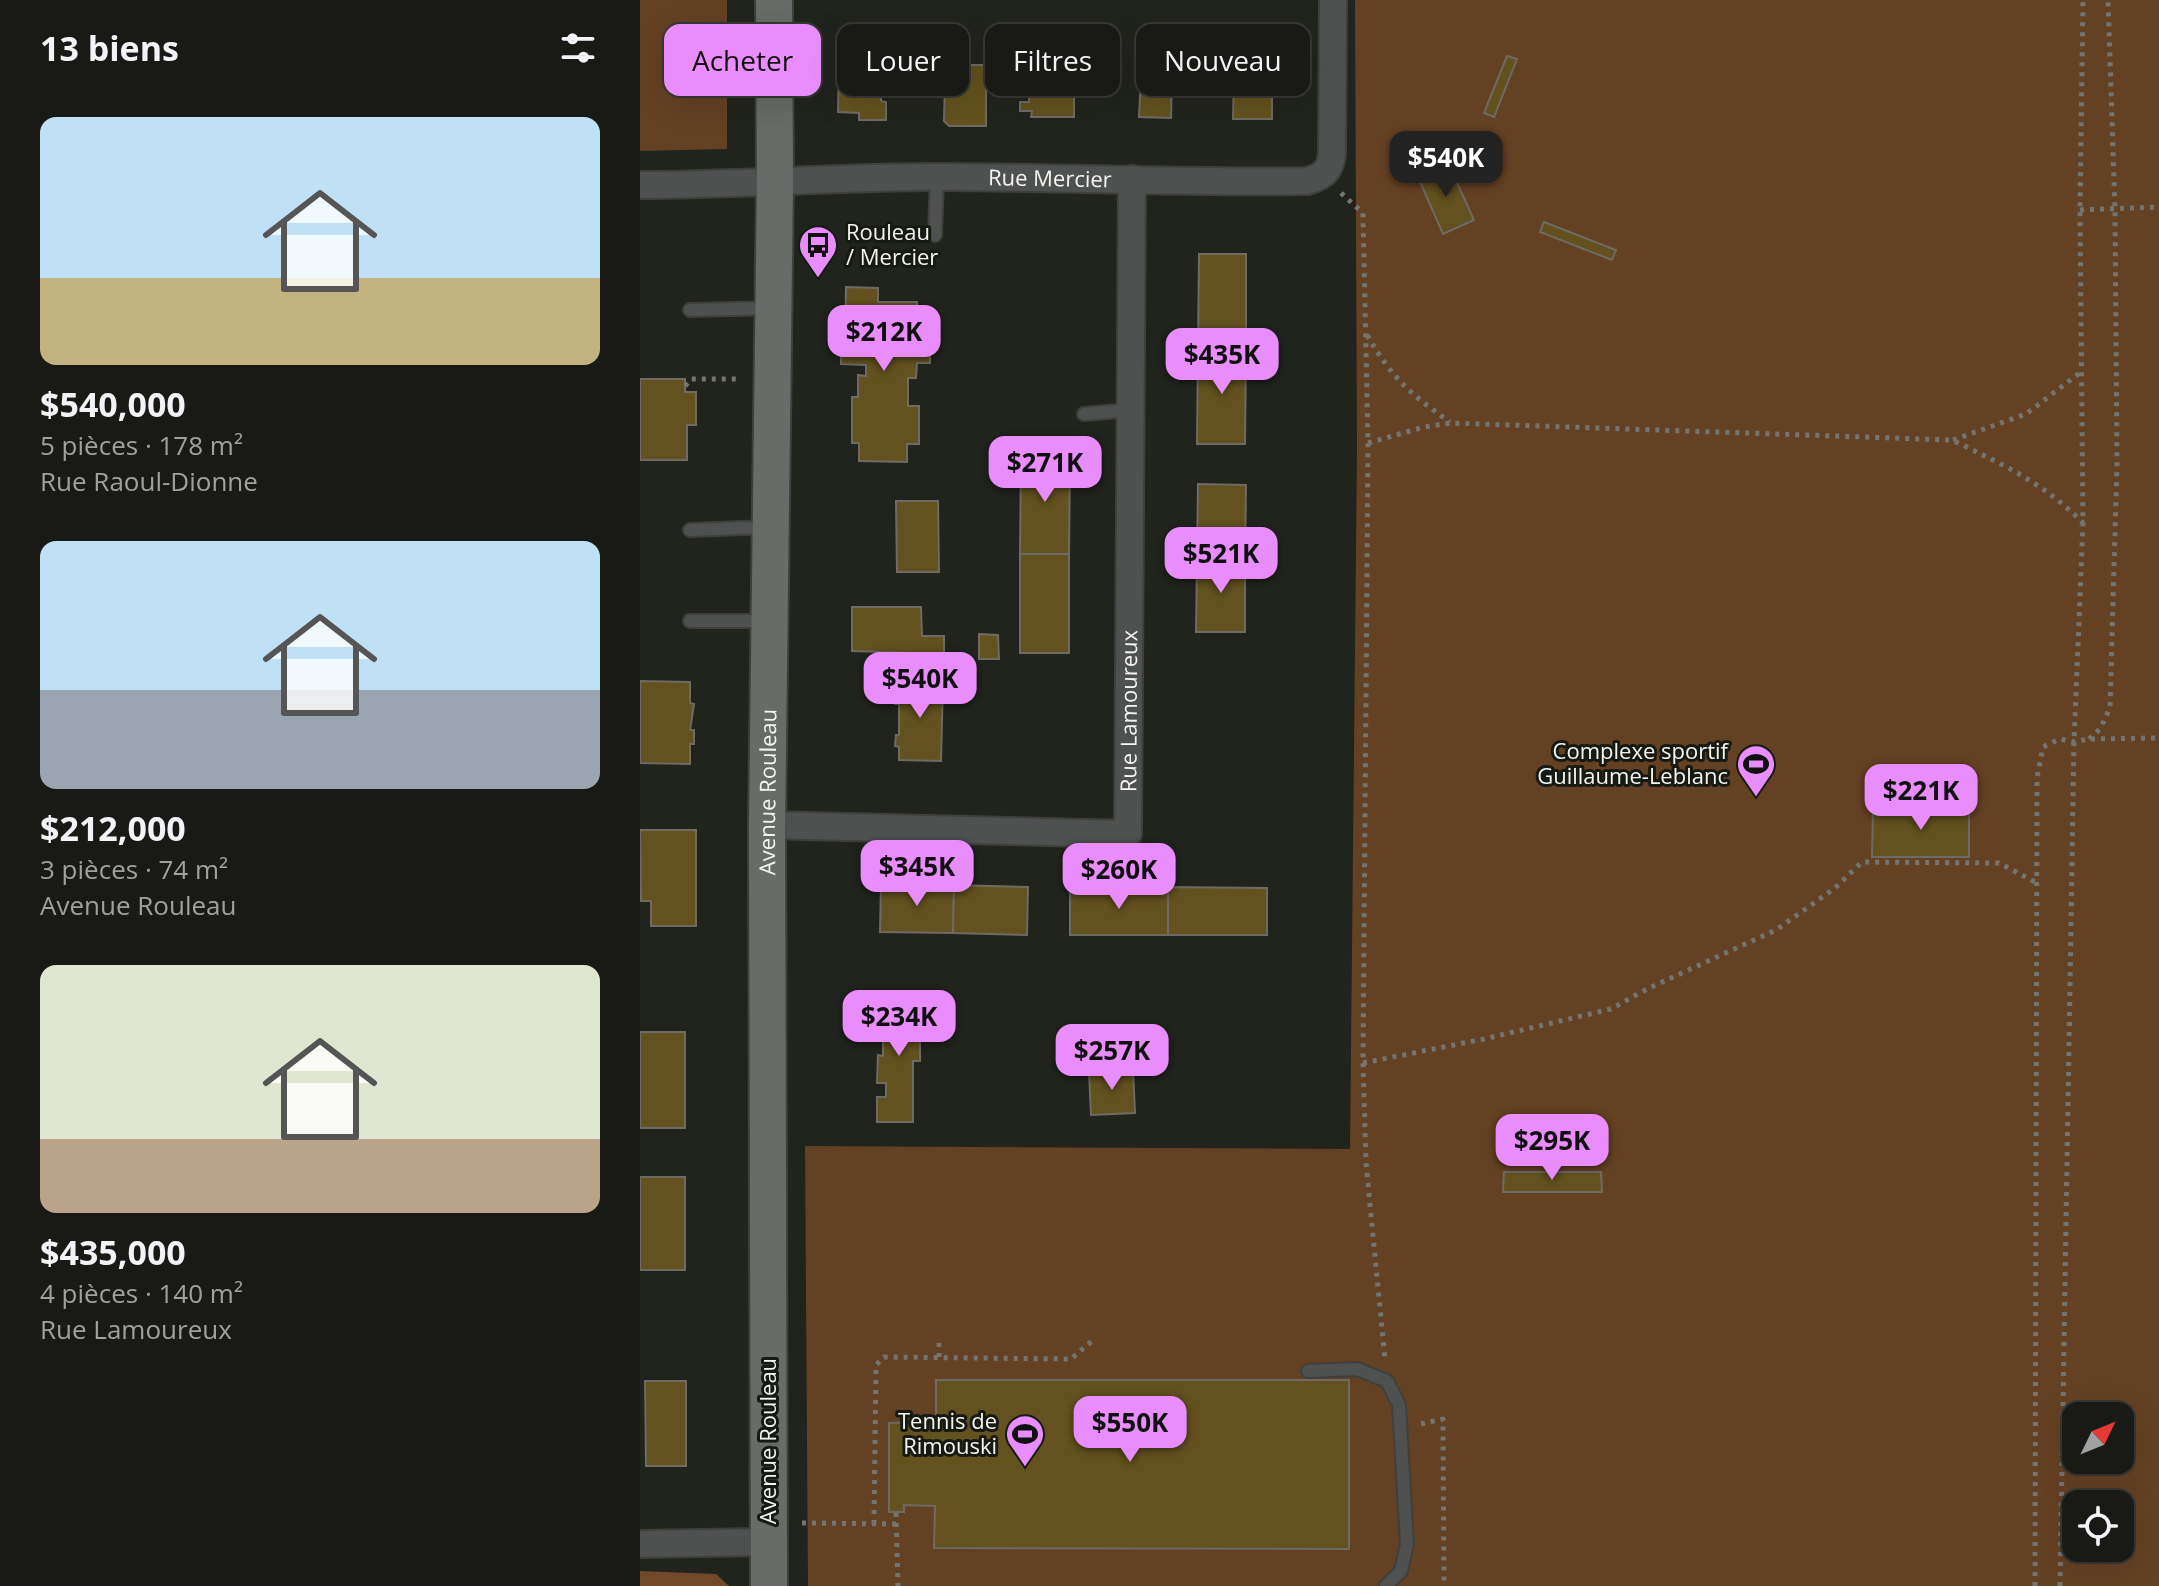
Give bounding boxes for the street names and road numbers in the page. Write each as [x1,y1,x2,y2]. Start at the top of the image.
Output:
street label: Rue Mercier [988,161,1112,194]
street label: Rue Lamoureux [1112,629,1143,792]
street label: Avenue Rouleau [751,709,782,875]
street label: Avenue Rouleau [752,1358,782,1524]

